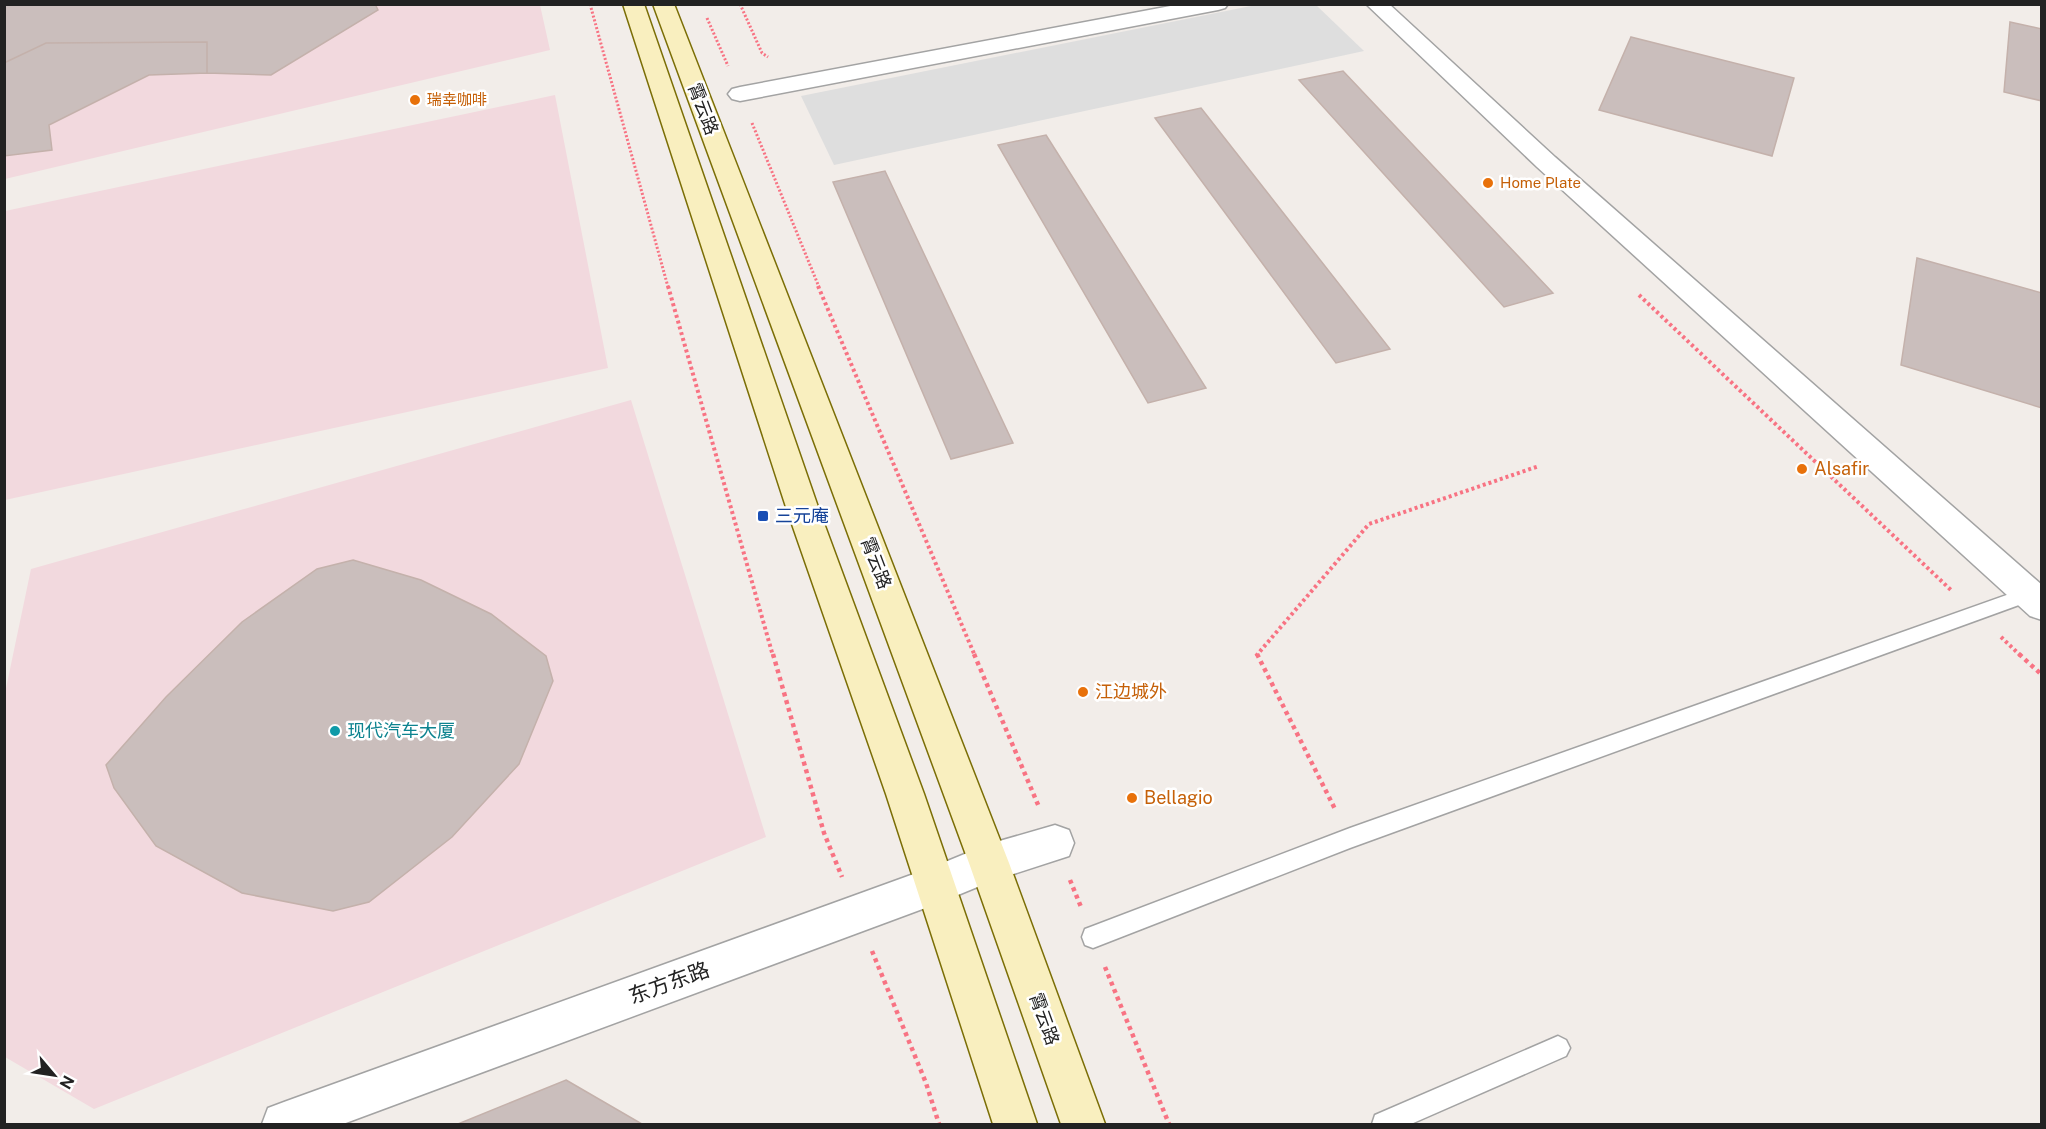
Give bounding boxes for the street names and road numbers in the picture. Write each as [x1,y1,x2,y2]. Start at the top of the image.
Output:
street label: 霄云路 [684,80,723,138]
street label: 霄云路 [857,534,896,592]
street label: 东方东路 [625,956,713,1009]
street label: 霄云路 [1025,990,1064,1048]

